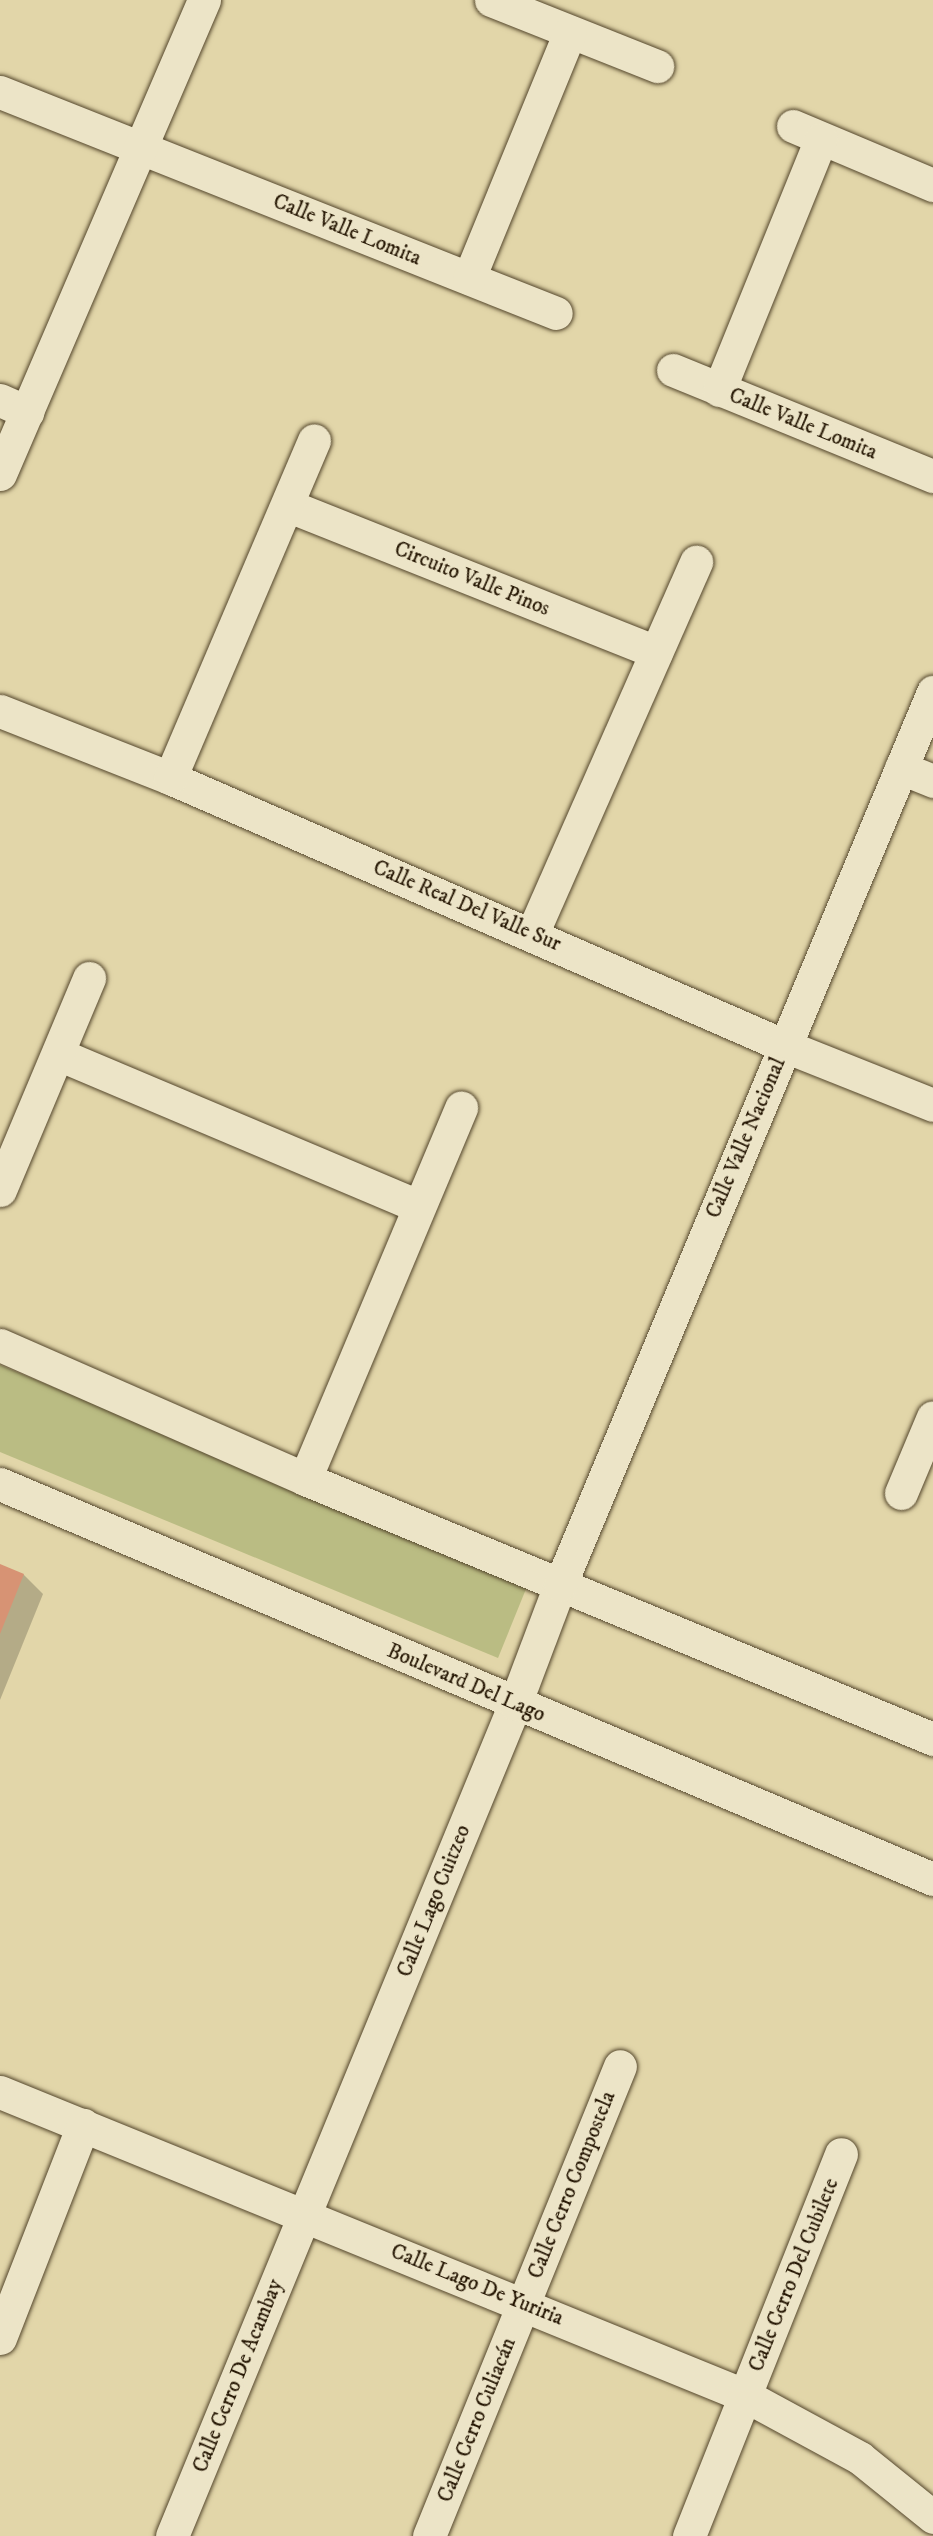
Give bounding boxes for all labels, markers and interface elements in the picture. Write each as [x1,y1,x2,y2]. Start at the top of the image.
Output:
street label: Calle Valle Lomita [269,189,425,271]
street label: Calle Valle Lomita [725,383,881,465]
street label: Circuito Valle Pinos [391,536,553,622]
street label: Calle Real Del Valle Sur [369,855,565,957]
street label: Calle Valle Nacional [701,1054,791,1222]
street label: Boulevard Del Lago [383,1638,549,1728]
street label: Calle Lago Cuitzeo [392,1821,476,1981]
street label: Calle Cerro Compostela [523,2088,621,2282]
street label: Calle Cerro Del Cubilete [744,2175,844,2375]
street label: Calle Lago De Yuriria [387,2239,567,2331]
street label: Calle Cerro De Acambay [188,2276,288,2476]
street label: Calle Cerro Culiacán [432,2334,522,2506]

